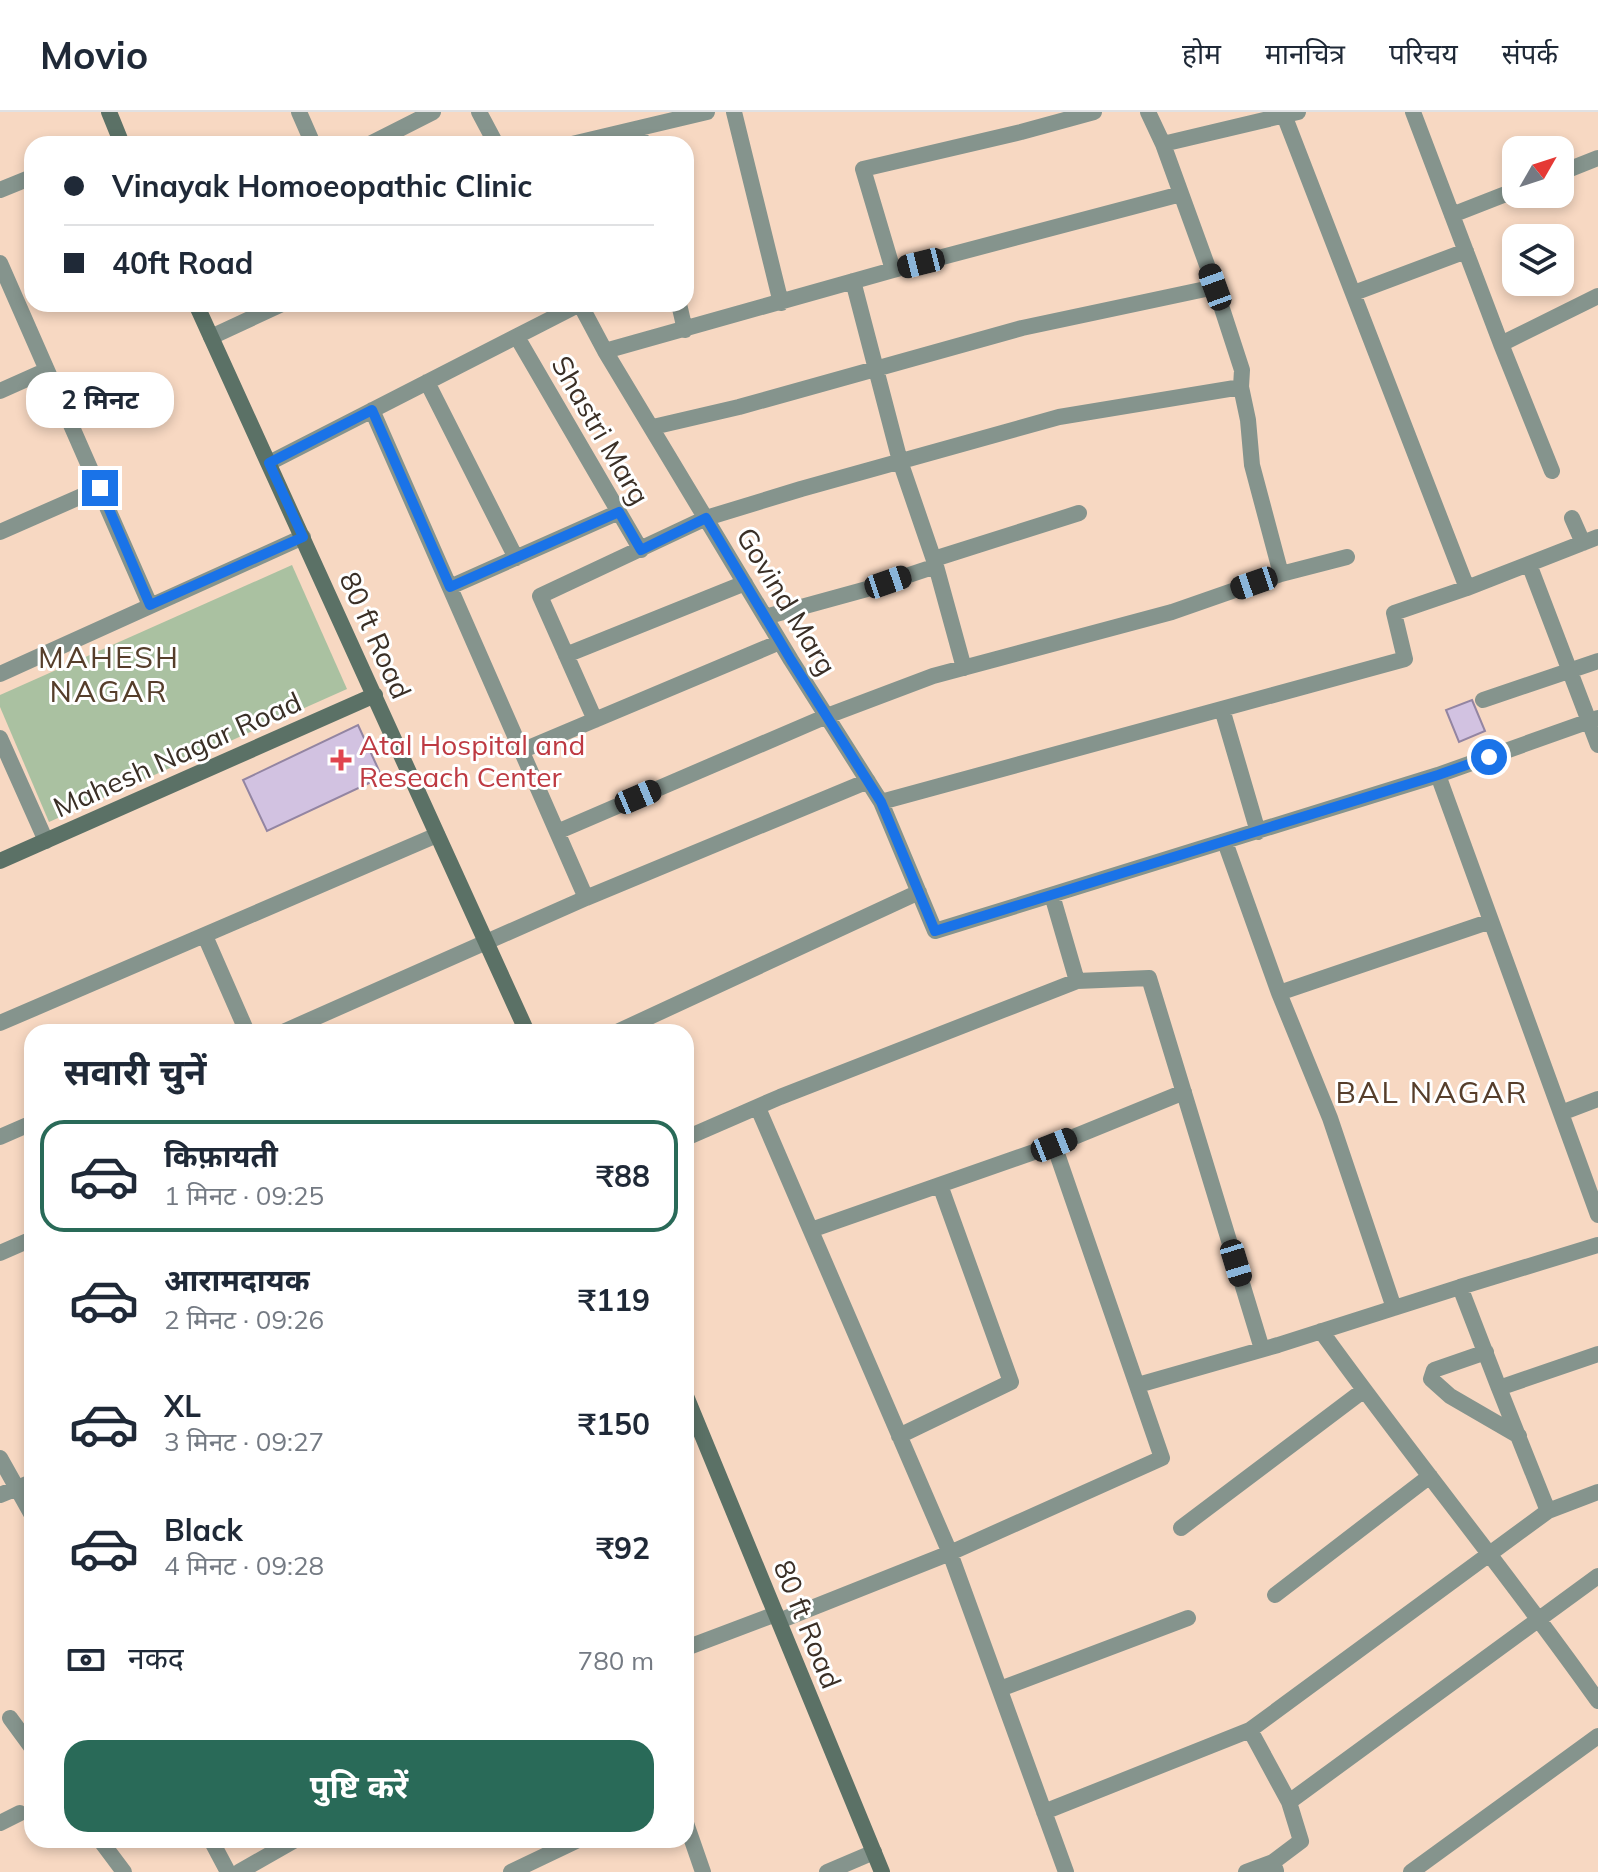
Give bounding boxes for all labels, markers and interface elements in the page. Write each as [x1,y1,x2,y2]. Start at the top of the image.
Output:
text: Movio [40,31,148,79]
text: होम [1182,36,1221,71]
text: मानचित्र [1265,36,1345,71]
text: परिचय [1389,36,1458,71]
text: संपर्क [1502,36,1558,71]
north arrow [1502,136,1574,208]
map controls [1502,136,1574,296]
text: Vinayak Homoeopathic Clinic [112,167,532,205]
button: layers [1502,224,1574,296]
text: 40ft Road [112,244,253,282]
car [895,246,947,280]
car [1196,260,1234,314]
street label: Shastri Marg [544,349,658,511]
callout: 2 मिनट [26,372,174,428]
text: 2 मिनट [61,383,139,416]
route end [82,470,118,506]
street label: Govind Marg [729,521,845,681]
car [861,563,915,601]
car [1227,564,1281,602]
street label: 80 ft Road [332,566,420,704]
district label: MAHESH NAGAR [38,638,180,710]
street label: Mahesh Nagar Road [48,684,306,824]
place label: Atal Hospital and Reseach Center [359,727,585,794]
route start [1471,739,1507,775]
marker: Atal Hospital and Reseach Center [330,749,352,771]
car [611,777,665,817]
text: सवारी चुनें [64,1049,206,1094]
district label: BAL NAGAR [1335,1073,1529,1111]
car [1027,1125,1081,1165]
text: किफ़ायती [164,1137,278,1175]
icon: car [68,1140,140,1212]
text: ₹88 [596,1157,650,1195]
text: 1 मिनट · 09:25 [164,1179,324,1212]
car [1218,1237,1254,1289]
text: आरामदायक [164,1261,310,1299]
icon: car [68,1264,140,1336]
text: ₹119 [578,1281,650,1319]
text: 2 मिनट · 09:26 [164,1303,324,1336]
text: XL [164,1387,201,1425]
icon: car [68,1388,140,1460]
text: ₹150 [578,1405,650,1443]
text: 3 मिनट · 09:27 [164,1425,324,1458]
text: Black [164,1511,243,1549]
icon: car [68,1512,140,1584]
text: ₹92 [596,1529,650,1567]
text: 4 मिनट · 09:28 [164,1549,324,1582]
street label: 80 ft Road [766,1555,850,1693]
icon: cash [64,1638,108,1682]
text: नकद [128,1639,184,1677]
text: 780 m [578,1644,654,1677]
button: पुष्टि करें [64,1740,654,1832]

